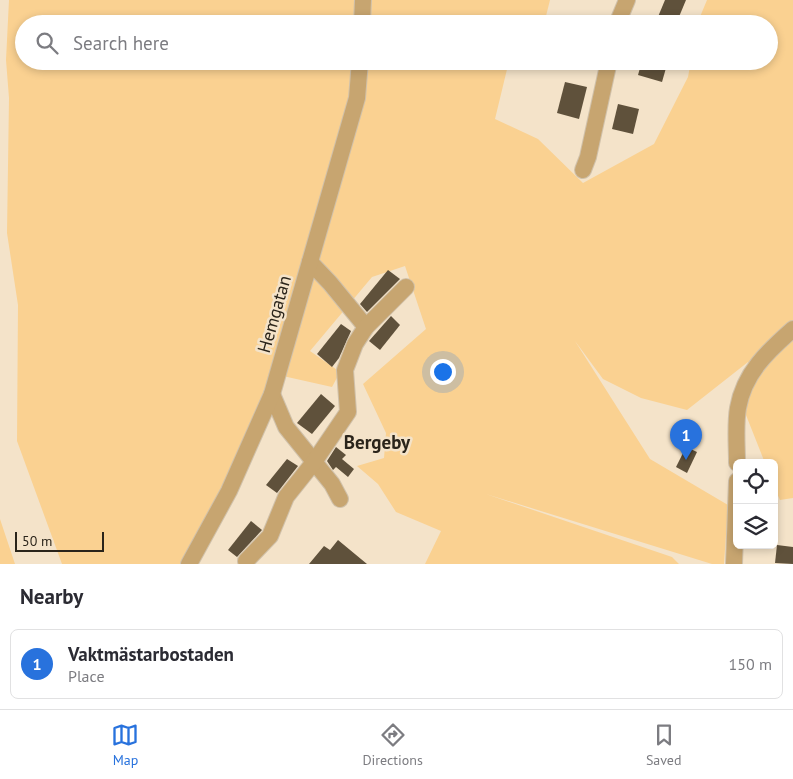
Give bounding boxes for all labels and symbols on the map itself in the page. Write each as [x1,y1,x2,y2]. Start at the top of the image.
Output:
street label: Hemgatan [252,273,296,355]
your location [430,359,456,385]
pin: 1 [670,419,702,460]
district label: Bergeby [344,430,411,454]
scale bar [15,529,104,552]

